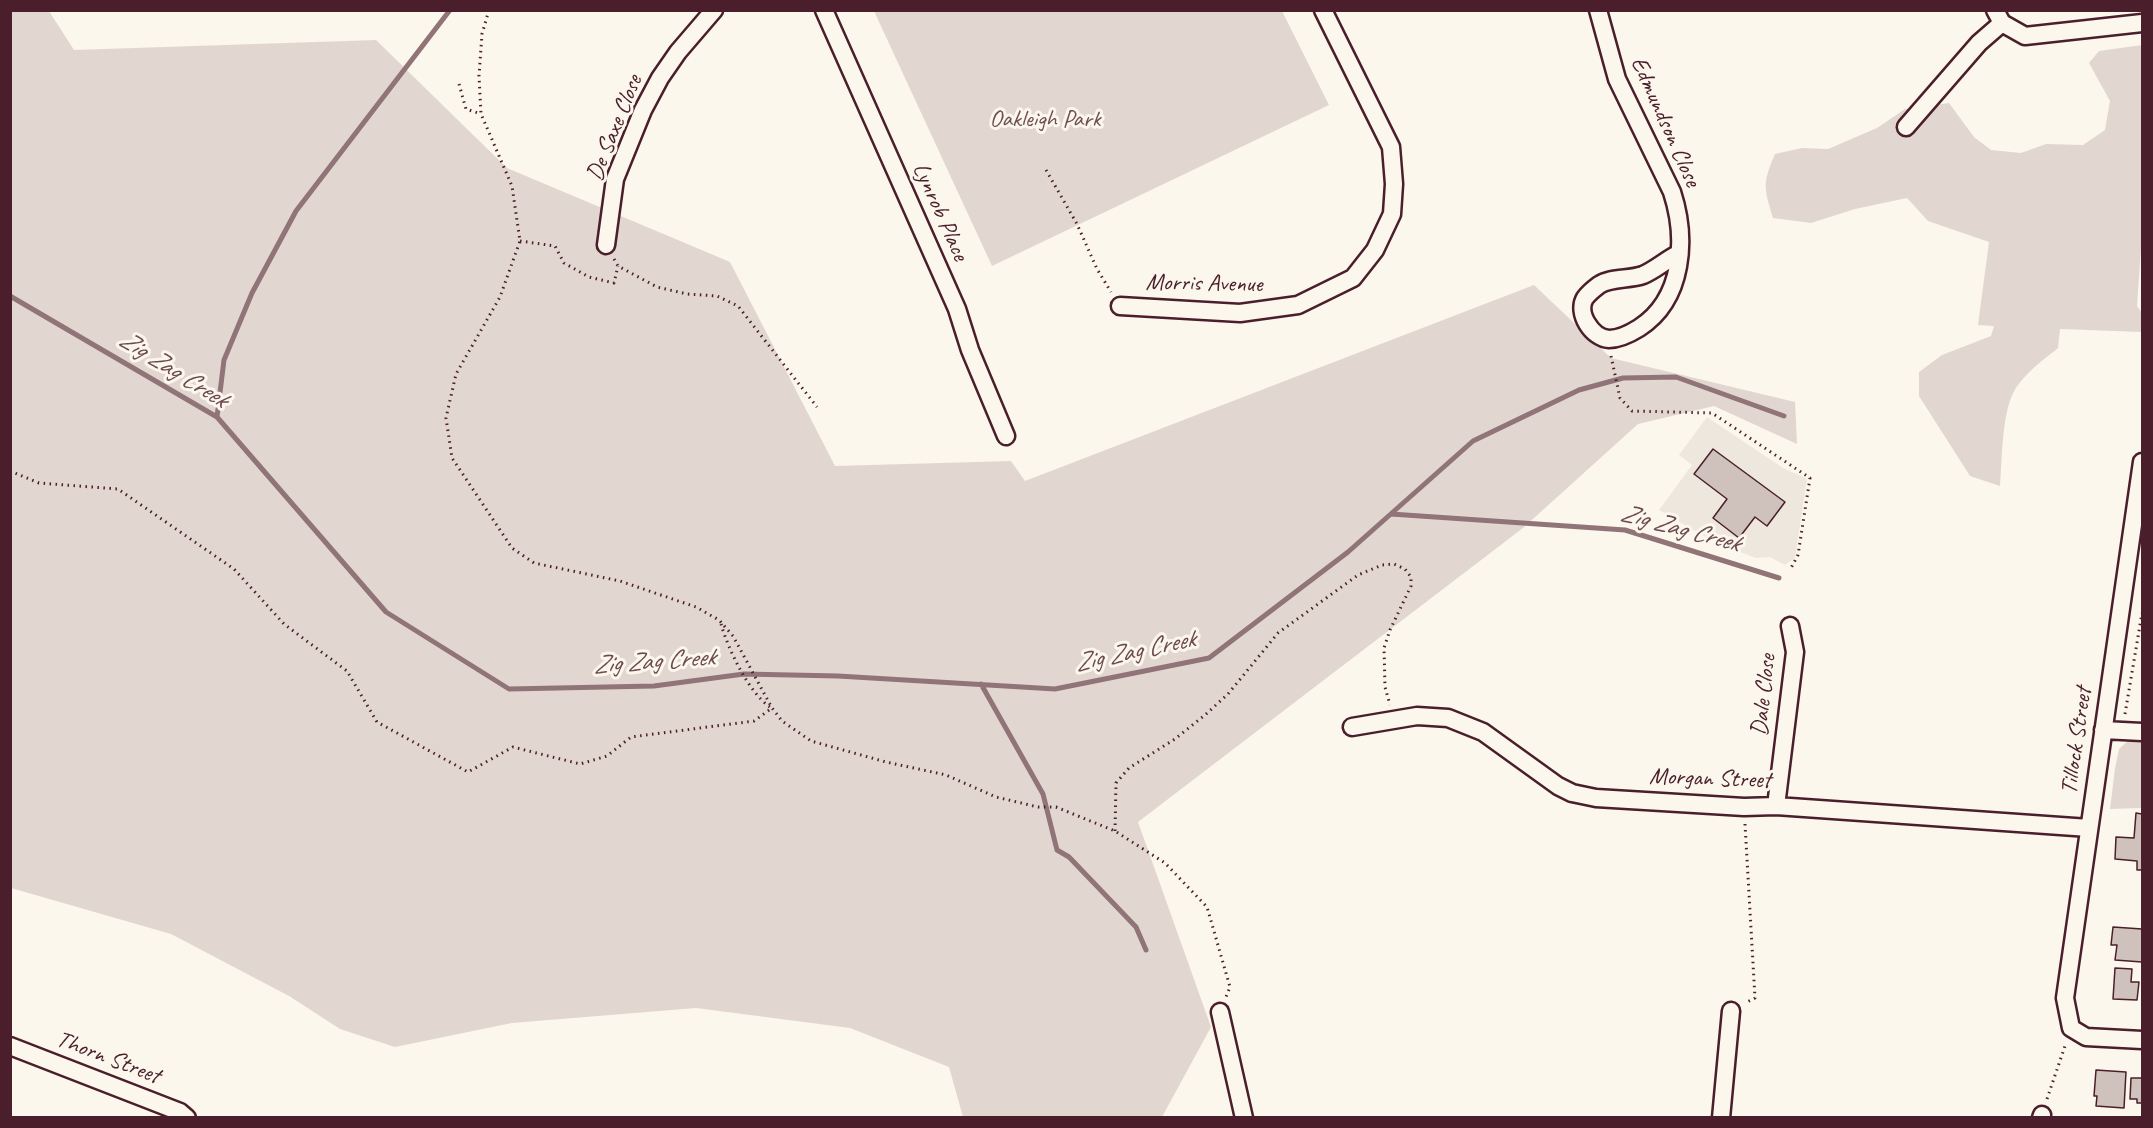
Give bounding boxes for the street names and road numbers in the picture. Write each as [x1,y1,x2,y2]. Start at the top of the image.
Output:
street label: Edmundson Close [1624,53,1706,191]
street label: De Saxe Close [581,71,649,185]
street label: Lynrob Place [906,159,974,265]
street label: Morris Avenue [1145,269,1263,299]
street label: Dale Close [1745,653,1783,737]
street label: Tillock Street [2055,686,2099,796]
street label: Morgan Street [1649,762,1771,796]
street label: Thorn Street [52,1025,164,1091]

